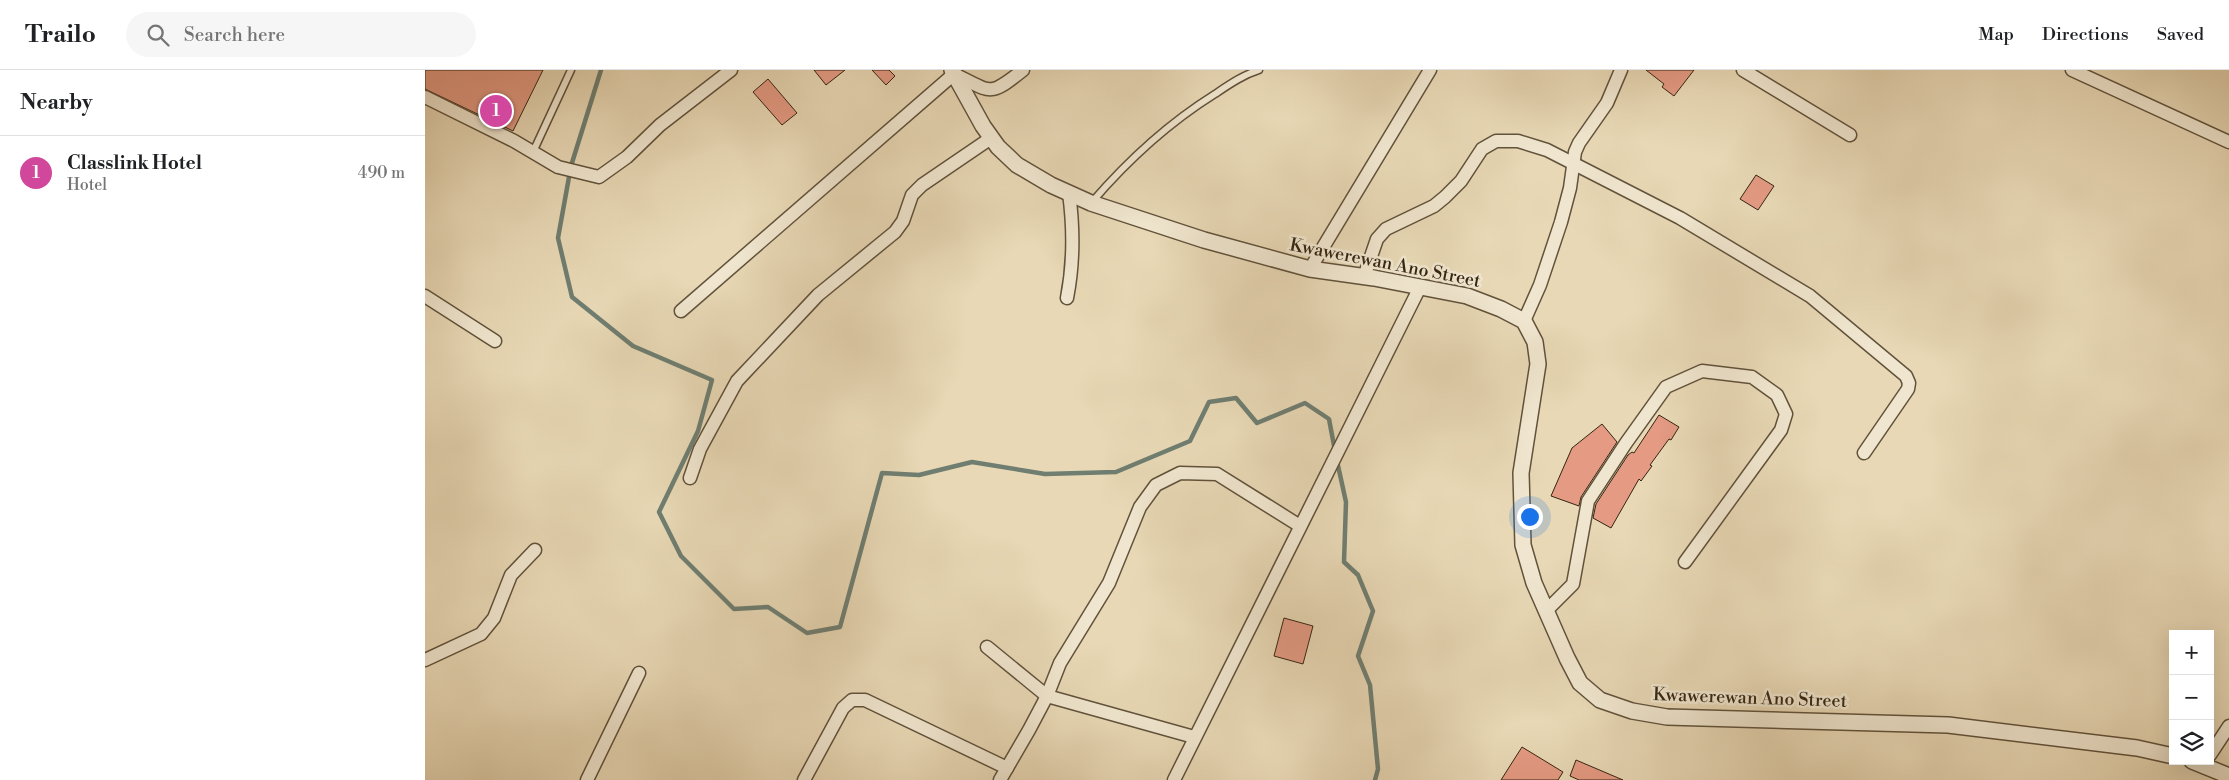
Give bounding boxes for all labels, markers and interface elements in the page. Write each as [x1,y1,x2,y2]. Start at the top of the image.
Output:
search box [126,12,476,57]
text: Trailo [25,20,96,50]
icon: search [144,21,172,49]
text: Search here [184,23,285,47]
text: Map [1978,23,2014,46]
text: Directions [2042,23,2129,46]
text: Saved [2157,23,2204,46]
text: Nearby [20,90,93,116]
pin: 1 [480,92,512,130]
text: Classlink Hotel [67,151,202,175]
text: 1 [32,163,40,183]
text: 490 m [358,163,405,183]
text: Hotel [67,175,107,195]
street label: Kwawerewan Ano Street [1288,233,1483,293]
your location [1517,504,1543,530]
map controls [2169,630,2214,765]
button: + [2169,630,2214,675]
button: − [2169,675,2214,720]
street label: Kwawerewan Ano Street [1653,683,1848,713]
button: layers [2169,720,2214,765]

